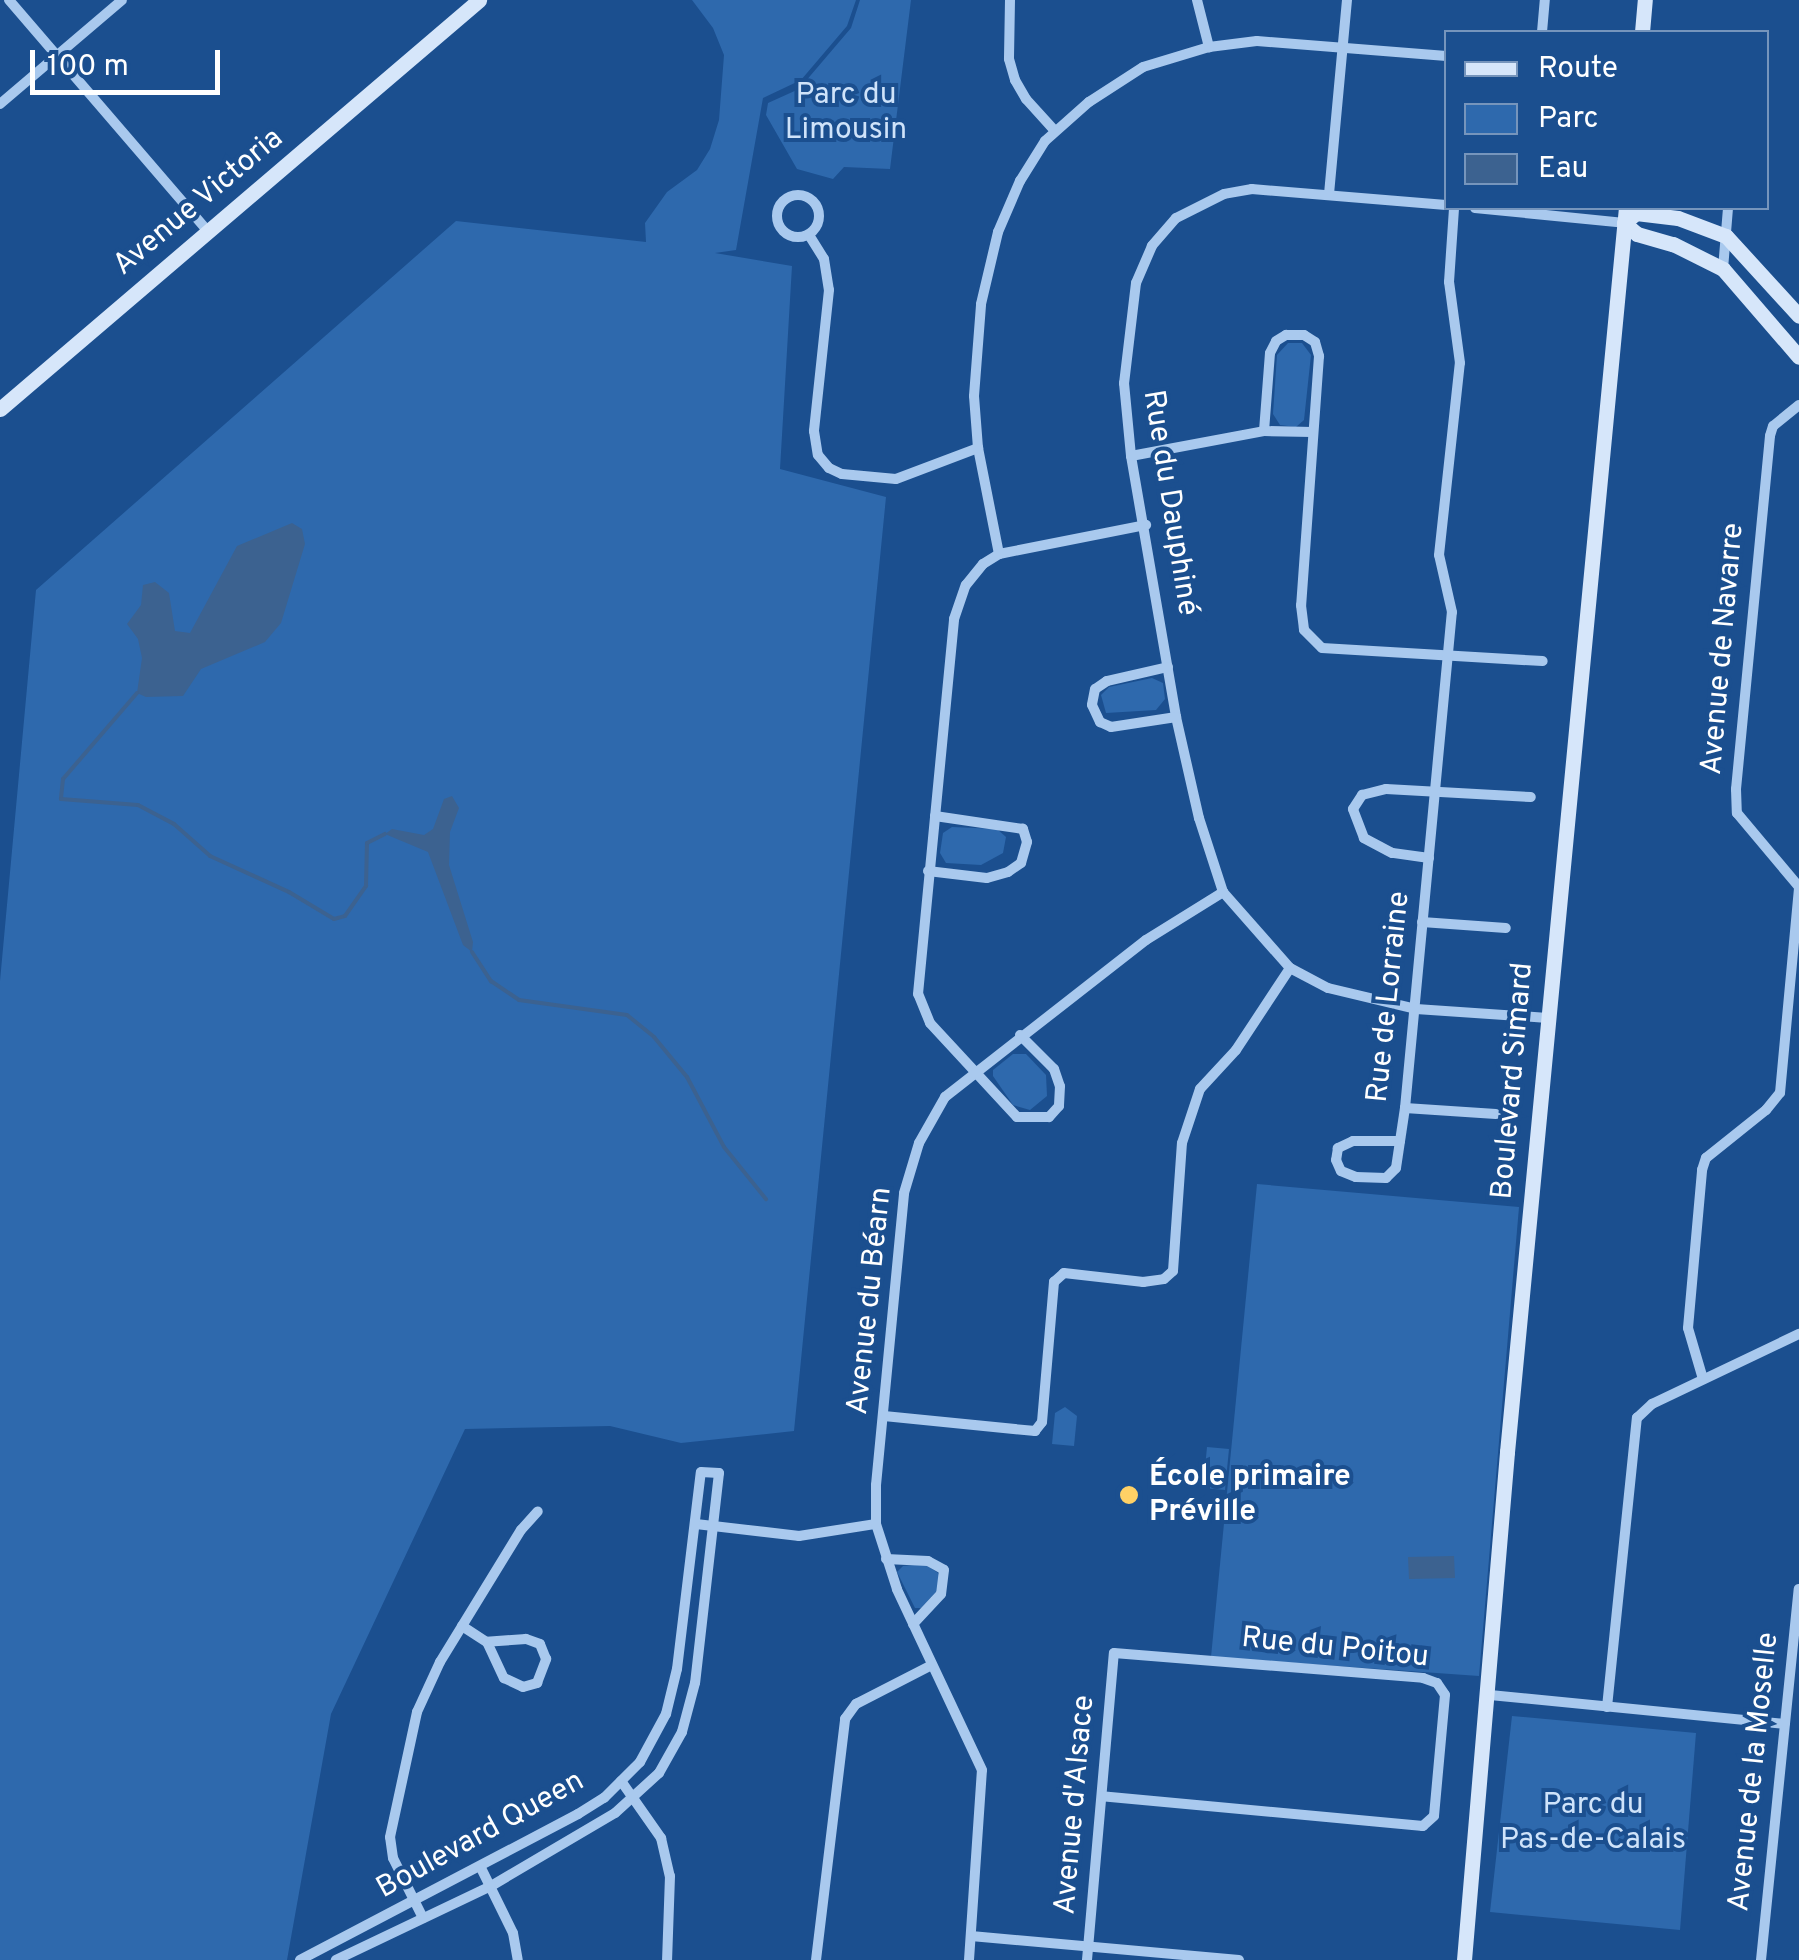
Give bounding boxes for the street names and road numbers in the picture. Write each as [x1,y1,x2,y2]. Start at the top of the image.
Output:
street label: Avenue Victoria [106,121,292,285]
street label: Rue du Dauphiné [1133,388,1205,618]
street label: Avenue de Navarre [1695,521,1753,777]
street label: Rue de Lorraine [1361,890,1419,1104]
street label: Boulevard Simard [1486,961,1542,1201]
street label: Avenue du Béarn [841,1185,901,1417]
street label: Rue du Poitou [1240,1621,1430,1677]
street label: Avenue de la Moselle [1722,1631,1788,1913]
street label: Avenue d'Alsace [1048,1694,1104,1916]
street label: Boulevard Queen [371,1764,591,1908]

